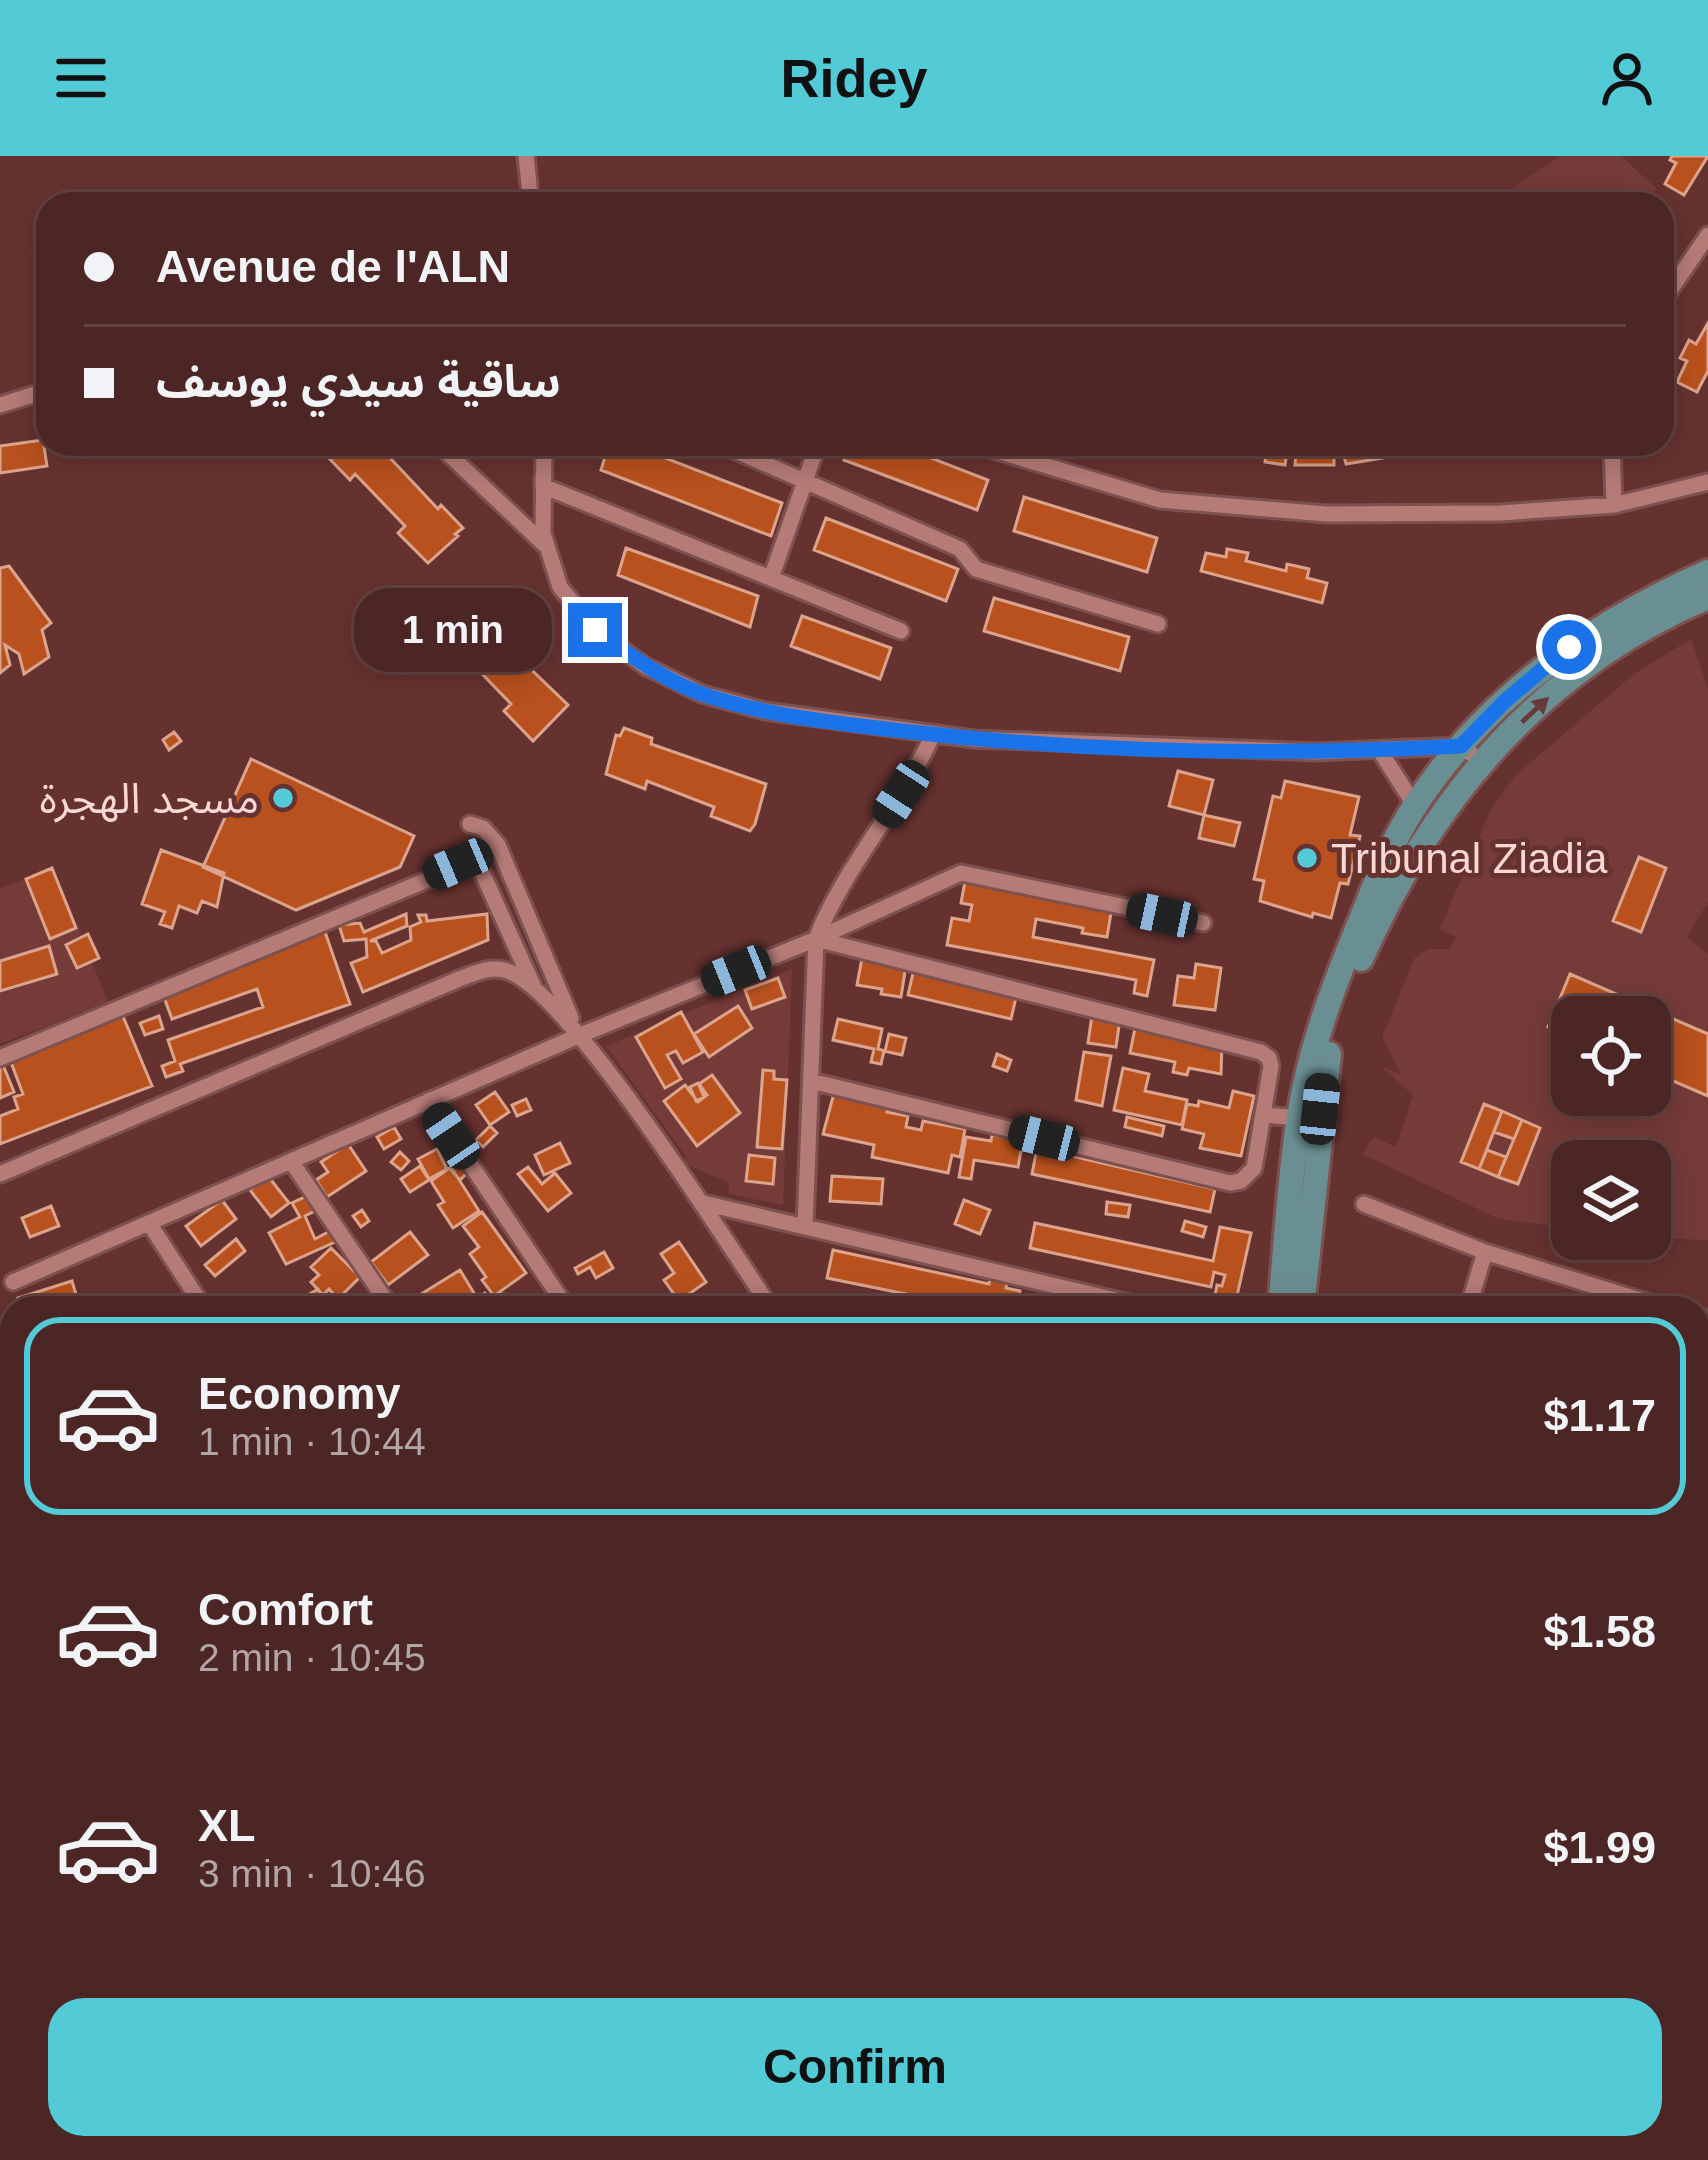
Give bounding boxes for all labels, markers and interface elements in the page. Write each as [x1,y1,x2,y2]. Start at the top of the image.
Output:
icon: menu [48,45,114,111]
icon: person [1594,45,1660,111]
text: Ridey [780,48,928,108]
text: Avenue de l'ALN [156,241,510,292]
text: ساقية سيدي يوسف [156,356,561,407]
callout: 1 min [355,588,553,672]
route end [568,603,622,657]
text: 1 min [402,608,504,651]
route start [1542,620,1596,674]
one-way arrow [1520,696,1549,724]
car [866,754,936,834]
place label: مسجد الهجرة [40,775,259,823]
marker: مسجد الهجرة [270,785,296,811]
car [418,833,498,895]
place label: Tribunal Ziadia [1331,835,1608,882]
marker: Tribunal Ziadia [1294,845,1320,871]
car [1123,890,1201,940]
car [696,941,776,1001]
map controls [1551,996,1671,1260]
button: locate [1551,996,1671,1116]
car [1298,1071,1342,1147]
car [416,1096,486,1176]
car [1005,1112,1083,1164]
button: layers [1551,1140,1671,1260]
icon: car [54,1362,162,1470]
text: Economy [198,1368,401,1419]
text: $1.17 [1543,1390,1656,1441]
text: 1 min · 10:44 [198,1420,426,1463]
icon: car [54,1578,162,1686]
text: Comfort [198,1584,373,1635]
text: $1.58 [1543,1606,1656,1657]
text: 2 min · 10:45 [198,1636,426,1679]
icon: car [54,1794,162,1902]
text: XL [198,1800,256,1851]
text: $1.99 [1543,1822,1656,1873]
text: 3 min · 10:46 [198,1852,426,1895]
button: Confirm [48,1998,1662,2136]

